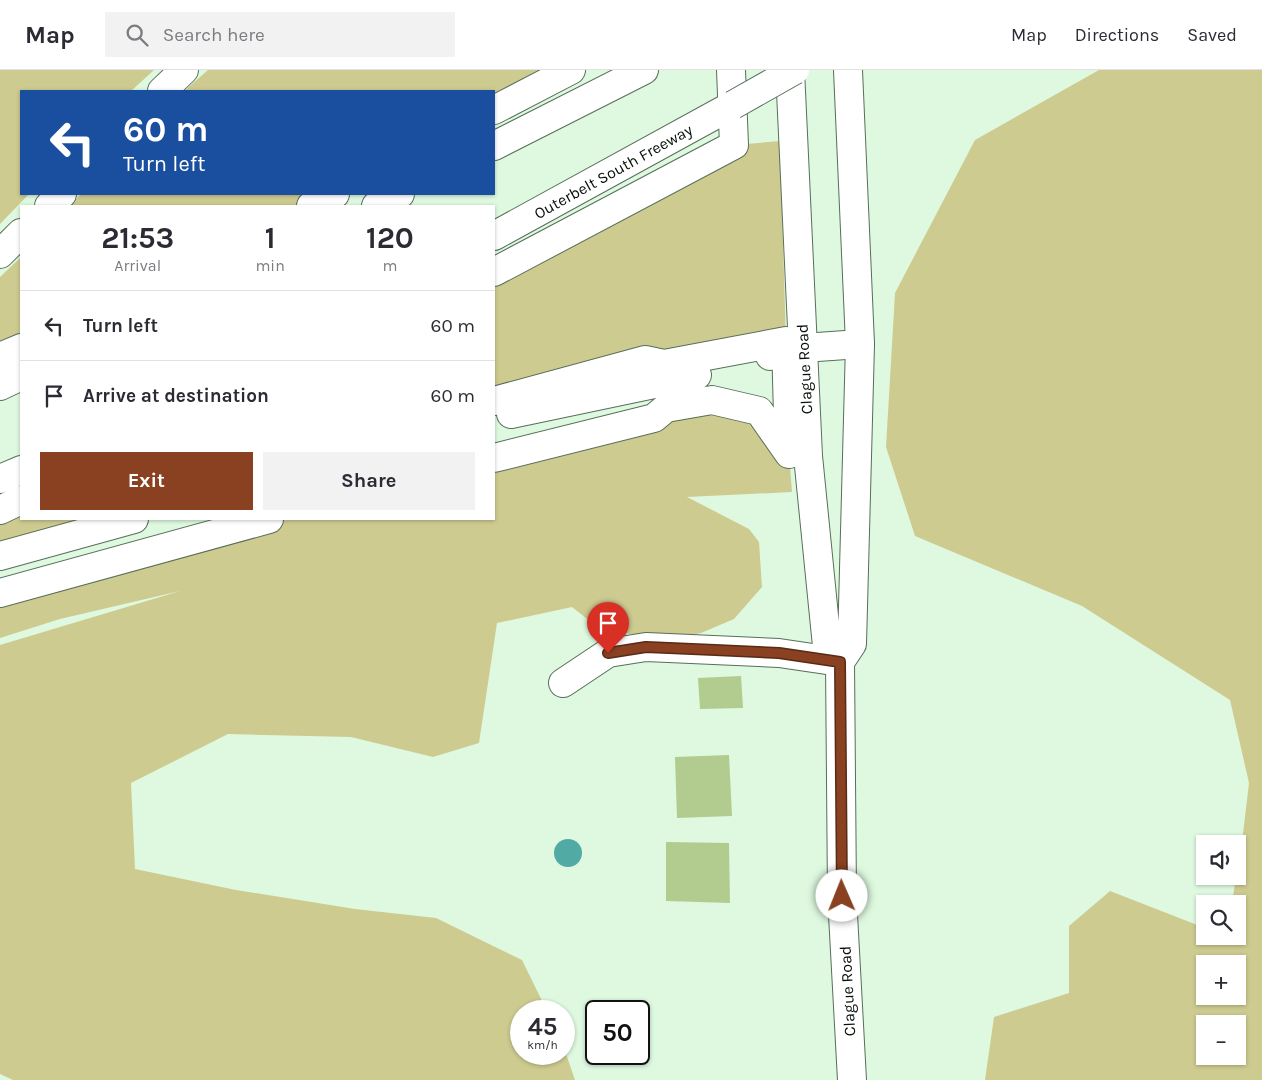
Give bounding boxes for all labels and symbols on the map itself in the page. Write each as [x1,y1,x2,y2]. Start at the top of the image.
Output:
street label: Outerbelt South Freeway [531,120,696,223]
street label: Clague Road [793,323,816,415]
pin [587,602,629,653]
position arrow [815,869,867,921]
street label: Clague Road [836,945,859,1037]
speed limit sign: 50 [585,1000,650,1065]

